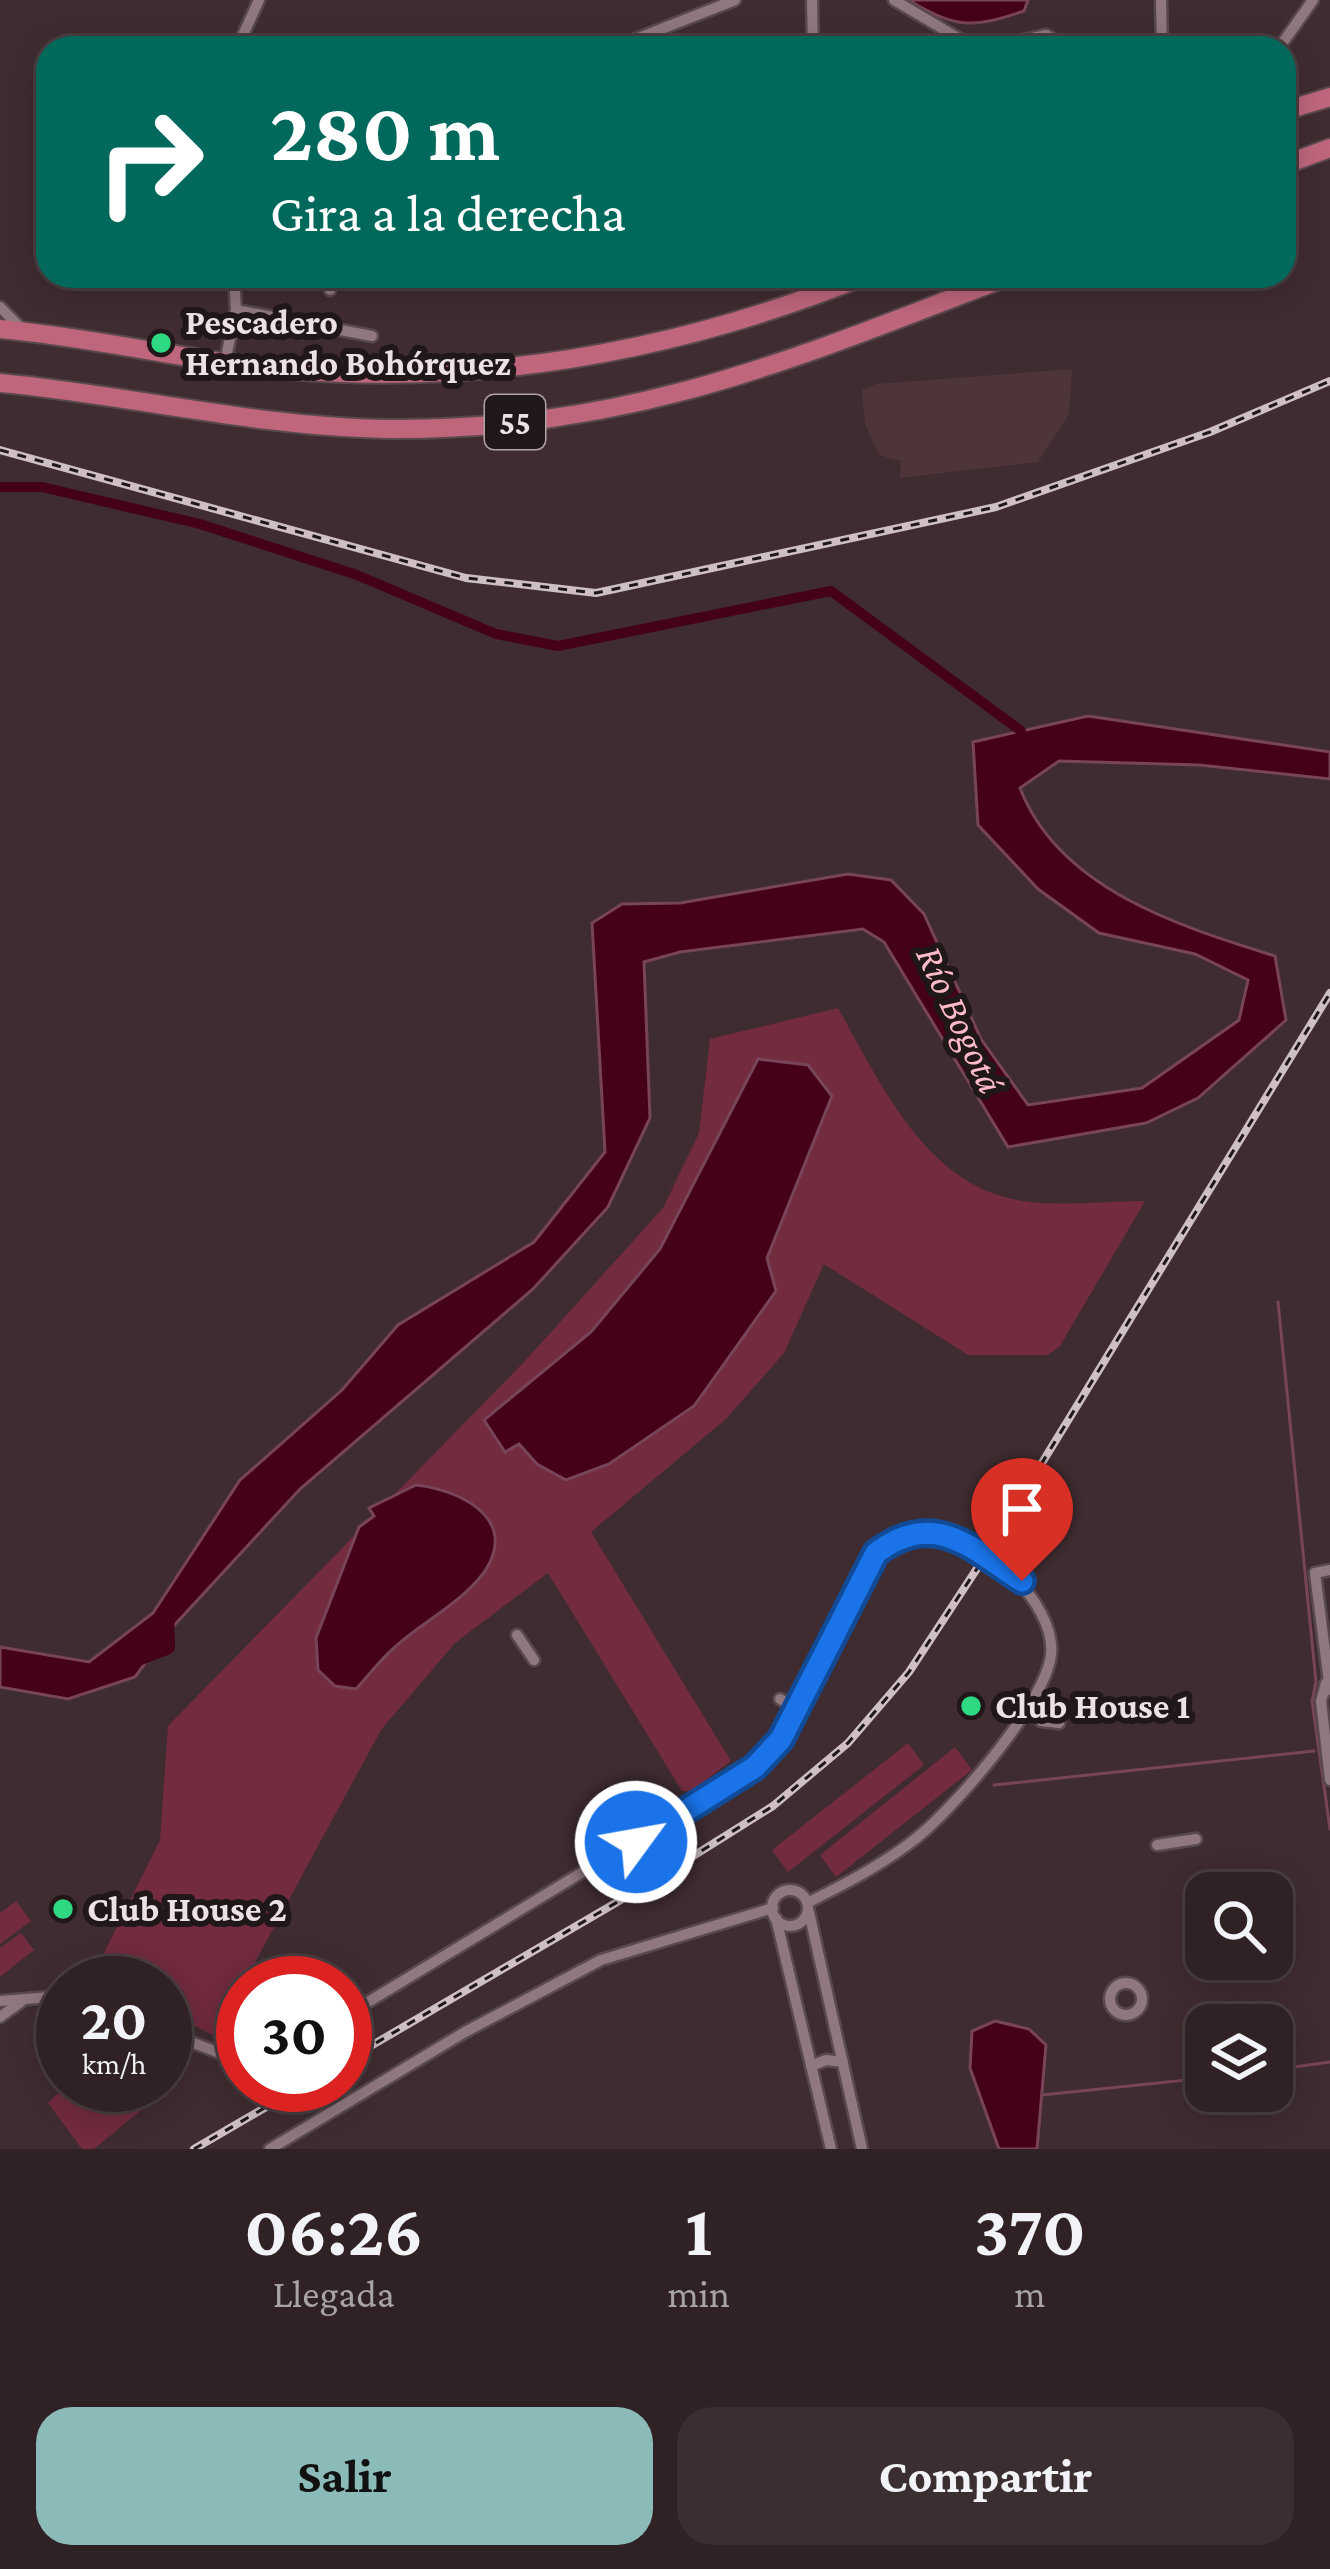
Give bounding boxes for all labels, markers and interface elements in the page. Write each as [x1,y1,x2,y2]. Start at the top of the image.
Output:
icon: right [72,84,228,240]
text: 280 m [270,85,500,178]
text: Gira a la derecha [270,183,626,243]
place label: Pescadero Hernando Bohórquez [185,302,511,383]
marker: Pescadero Hernando Bohórquez [148,330,174,356]
road number: 55 [485,395,545,449]
water label: Río Bogotá [907,939,1014,1100]
pin [971,1458,1073,1581]
icon: arrive [989,1476,1055,1542]
place label: Club House 1 [995,1686,1190,1726]
marker: Club House 1 [958,1693,984,1719]
position arrow [573,1779,699,1905]
map controls [1185,1872,1293,2112]
button: search [1185,1872,1293,1980]
place label: Club House 2 [87,1889,287,1929]
marker: Club House 2 [50,1896,76,1922]
speed limit sign: 30 [216,1956,372,2112]
text: 20 [80,1985,148,2052]
button: layers [1185,2004,1293,2112]
text: km/h [82,2047,146,2080]
text: 06:26 [244,2190,423,2270]
text: 1 [685,2190,712,2270]
text: 370 [974,2190,1086,2270]
text: Llegada [273,2272,395,2315]
text: min [667,2272,730,2315]
text: m [1014,2272,1046,2315]
button: Salir [36,2407,653,2545]
button: Compartir [677,2407,1294,2545]

